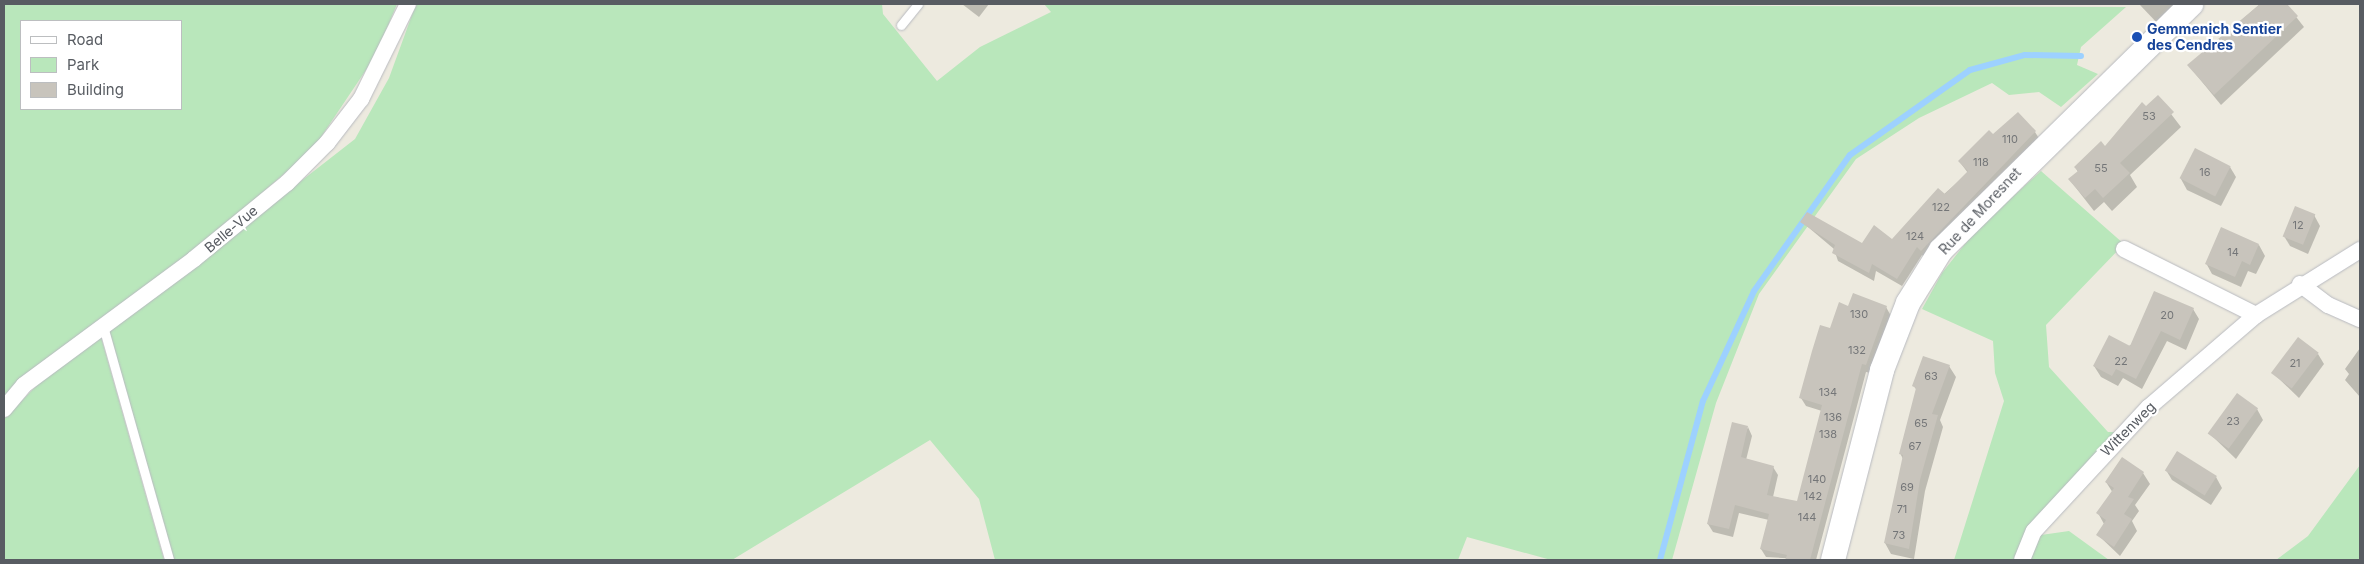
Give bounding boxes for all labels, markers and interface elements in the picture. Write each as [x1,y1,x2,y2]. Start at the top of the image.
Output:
legend [20,20,182,110]
place label: Gemmenich Sentier des Cendres [2147,21,2282,54]
text: Road [67,30,103,49]
marker: Gemmenich Sentier des Cendres [2131,31,2143,43]
text: Park [67,55,99,74]
text: Building [67,80,124,99]
house number: 53 [2142,109,2156,123]
house number: 110 [2002,132,2018,146]
house number: 118 [1973,155,1989,169]
house number: 55 [2094,161,2108,175]
street label: Rue de Moresnet [1935,164,2025,258]
house number: 16 [2199,165,2211,179]
house number: 122 [1932,200,1950,214]
street label: Belle-Vue [201,202,261,256]
house number: 12 [2292,218,2304,232]
house number: 124 [1906,229,1924,243]
house number: 14 [2227,245,2239,259]
house number: 130 [1850,307,1868,321]
house number: 20 [2160,308,2174,322]
house number: 132 [1848,343,1866,357]
house number: 22 [2114,354,2128,368]
house number: 21 [2289,356,2301,370]
house number: 63 [1924,369,1938,383]
house number: 134 [1819,385,1837,399]
street label: Wittenweg [2097,398,2159,460]
house number: 136 [1824,410,1842,424]
house number: 23 [2226,414,2240,428]
house number: 65 [1914,416,1928,430]
house number: 138 [1819,427,1837,441]
house number: 67 [1908,439,1922,453]
house number: 140 [1808,472,1826,486]
house number: 69 [1900,480,1914,494]
house number: 142 [1804,489,1822,503]
house number: 71 [1897,502,1907,516]
house number: 144 [1798,510,1816,524]
house number: 73 [1893,528,1905,542]

